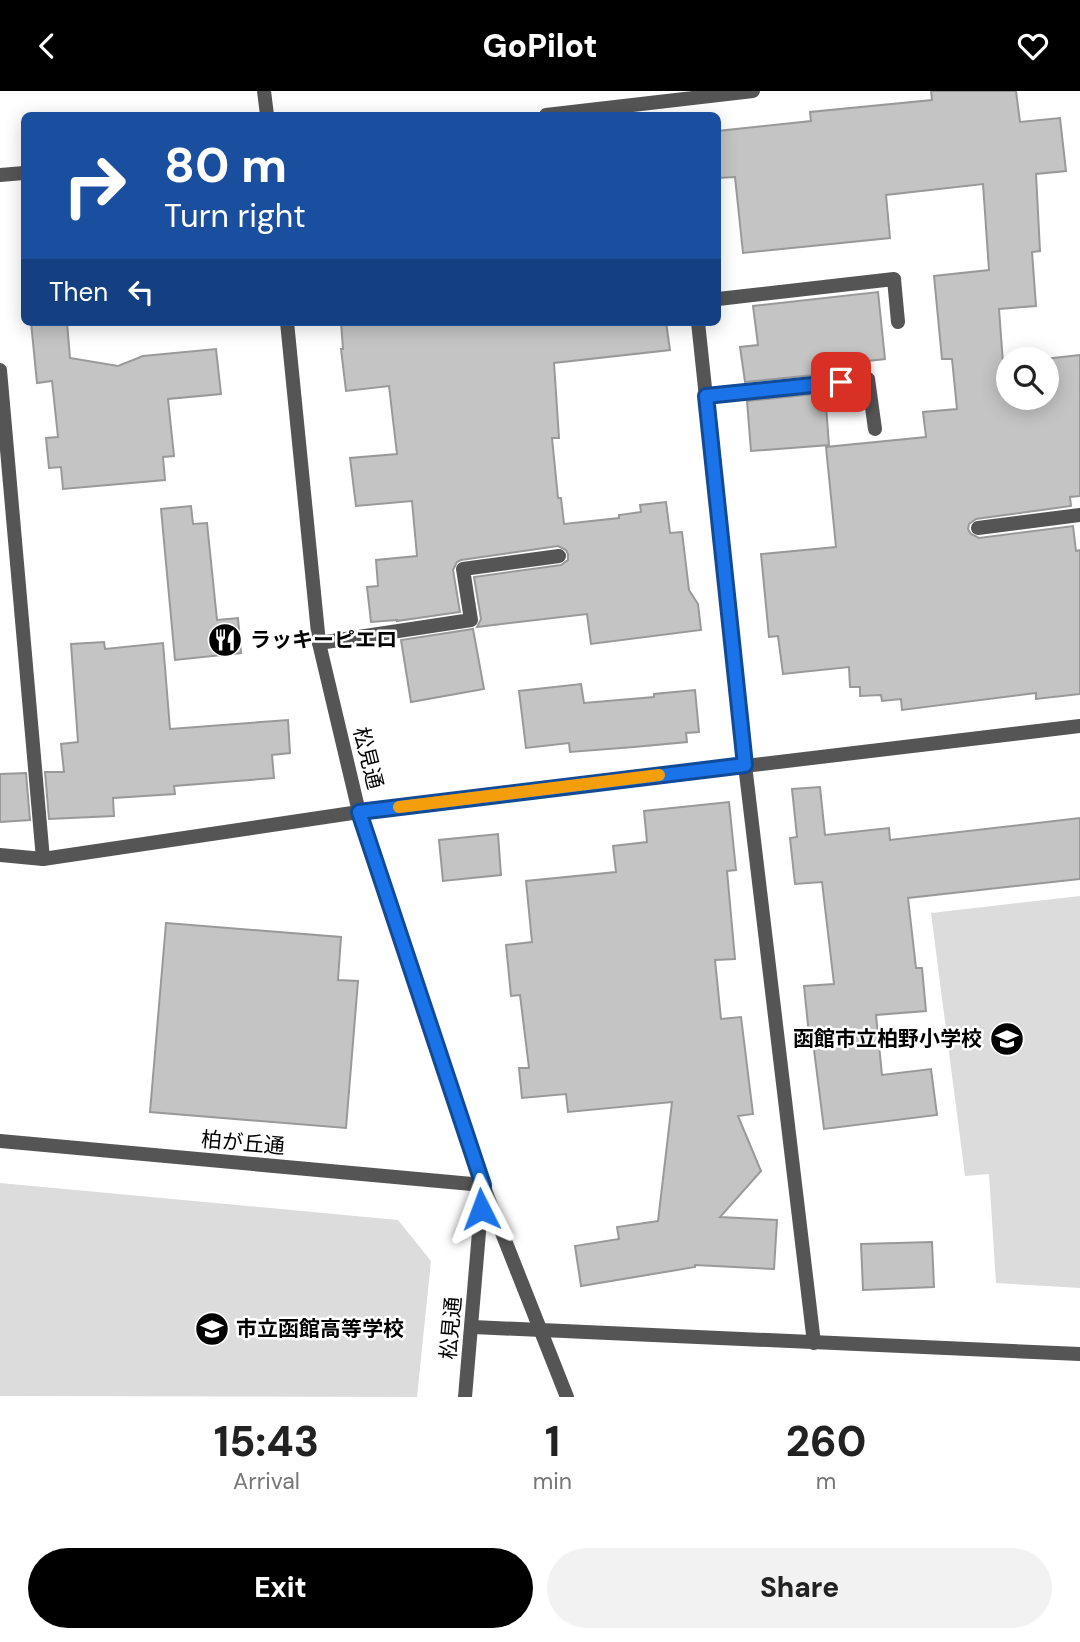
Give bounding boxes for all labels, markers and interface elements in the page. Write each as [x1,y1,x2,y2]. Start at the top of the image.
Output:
text: GoPilot [483,25,597,67]
icon: back [28,27,66,65]
icon: heart [1014,27,1052,65]
text: 80 m [164,133,287,197]
icon: right [49,140,140,231]
text: Turn right [164,195,306,237]
icon: left [122,273,160,311]
text: Then [49,275,108,309]
map controls [996,347,1059,410]
button: search [996,347,1059,410]
pin [811,352,871,412]
icon: arrive [822,363,860,401]
restaurant icon: ラッキーピエロ [206,621,244,659]
place label: ラッキーピエロ [250,626,397,654]
street label: 松見通 [347,724,389,792]
school or university icon: 函館市立柏野小学校 [988,1020,1026,1058]
place label: 函館市立柏野小学校 [793,1025,982,1053]
street label: 柏が丘通 [200,1125,286,1161]
position arrow [444,1172,518,1246]
street label: 松見通 [434,1295,468,1361]
school or university icon: 市立函館高等学校 [193,1310,231,1348]
place label: 市立函館高等学校 [236,1315,404,1343]
text: 15:43 [214,1414,319,1469]
text: 1 [545,1414,560,1469]
text: 260 [786,1414,866,1469]
text: Arrival [233,1466,300,1496]
text: min [533,1466,572,1496]
text: m [816,1466,836,1496]
button: Exit [28,1548,533,1628]
button: Share [547,1548,1052,1628]

